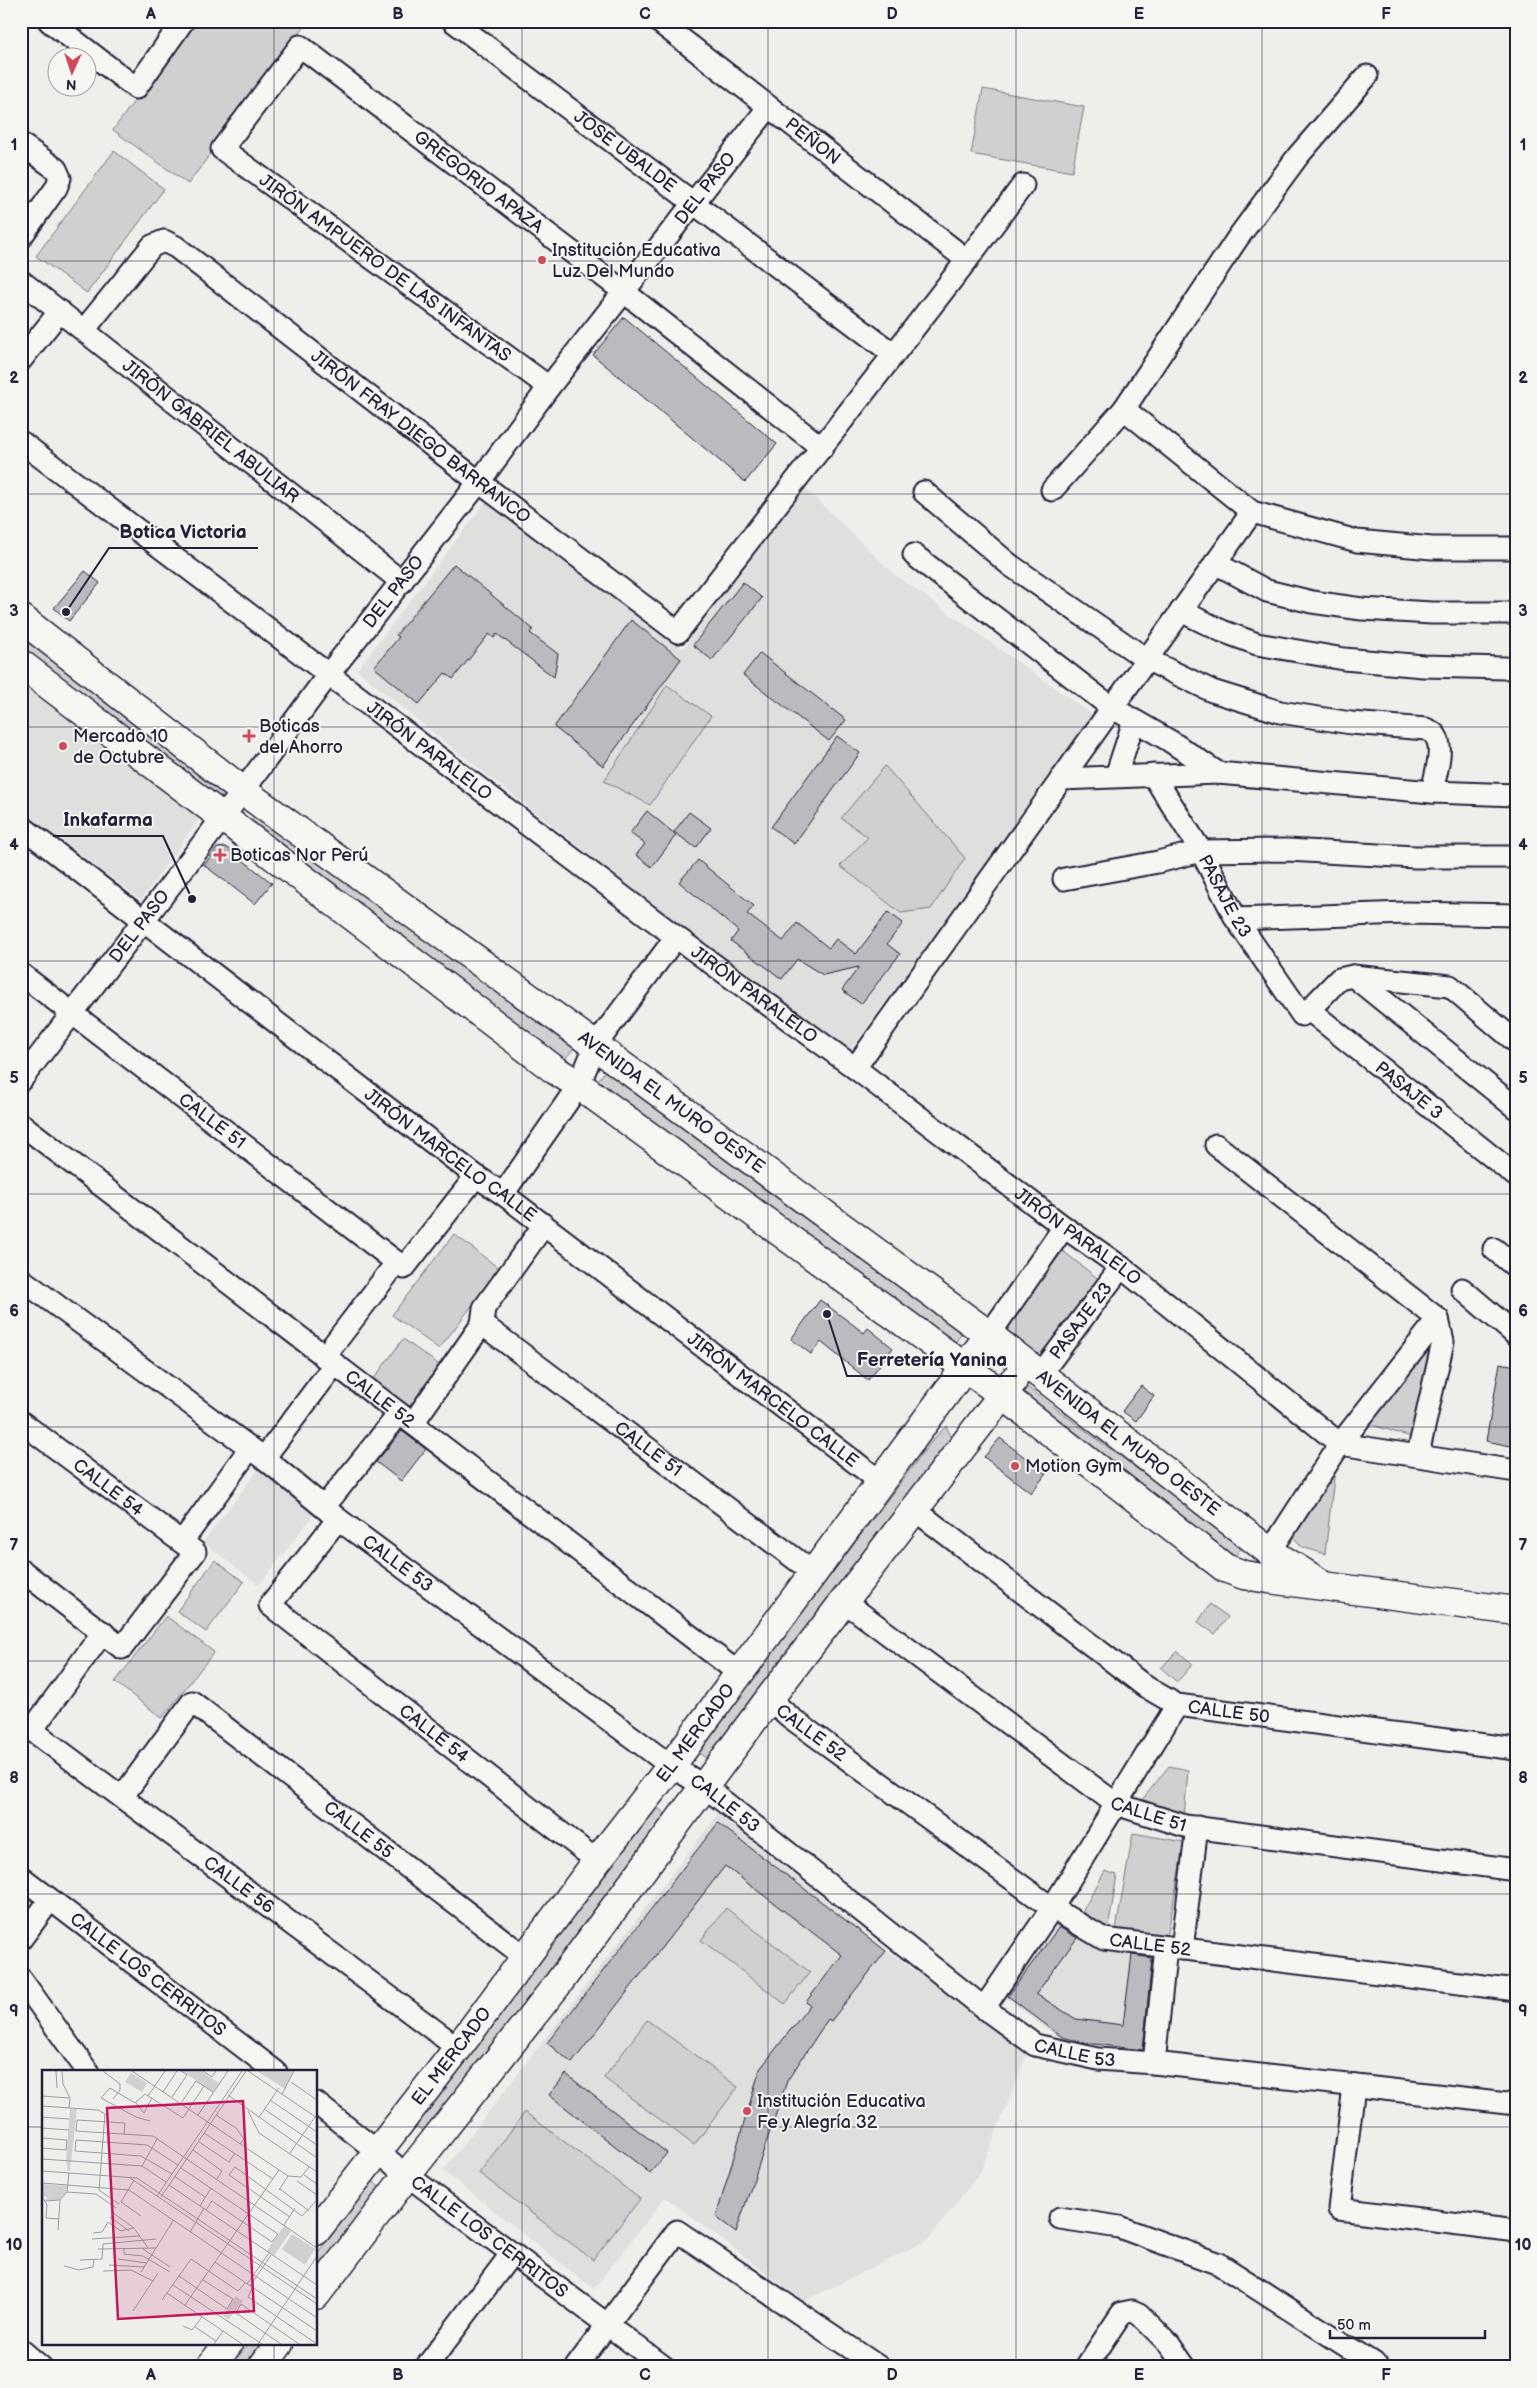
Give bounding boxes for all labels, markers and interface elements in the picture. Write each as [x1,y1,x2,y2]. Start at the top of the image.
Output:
text: A [145,5,156,24]
text: B [392,5,404,24]
text: C [639,5,651,24]
text: D [886,5,898,24]
text: E [1134,5,1144,24]
text: F [1381,5,1391,24]
north arrow [48,48,98,98]
text: N [66,76,77,93]
street label: JOSE UBALDE [570,106,681,197]
street label: PEÑON [781,113,845,169]
street label: GREGORIO APAZA [410,126,547,237]
text: 1 [11,136,17,155]
text: 1 [1520,136,1526,155]
street label: DEL PASO [670,148,740,229]
street label: JIRÓN AMPUERO DE LAS INFANTAS [255,168,516,367]
place label: Institución Educativa Luz Del Mundo [552,240,721,282]
marker: Institución Educativa Luz Del Mundo [536,254,548,266]
street label: JIRÓN FRAY DIEGO BARRANCO [307,345,535,528]
street label: JIRÓN GABRIEL ABULIAR [118,355,303,507]
text: 2 [9,369,19,388]
text: 2 [1518,369,1528,388]
callout: Botica Victoria [109,514,258,548]
text: Botica Victoria [119,521,247,544]
street label: DEL PASO [358,551,428,632]
text: 3 [9,602,19,621]
text: 3 [1518,602,1528,621]
street label: JIRÓN PARALELO [363,697,496,805]
place label: Boticas del Ahorro [259,716,343,758]
place label: Mercado 10 de Octubre [73,726,168,768]
marker: Boticas del Ahorro [243,730,255,742]
marker: Mercado 10 de Octubre [57,740,69,752]
callout: Inkafarma [53,802,163,836]
text: Inkafarma [63,809,153,832]
text: 4 [9,836,19,855]
text: 4 [1518,836,1528,855]
place label: Boticas Nor Perú [230,845,368,866]
marker: Boticas Nor Perú [214,849,226,861]
street label: PASAJE 23 [1194,851,1256,941]
street label: DEL PASO [105,886,174,967]
street label: JIRÓN PARALELO [687,941,822,1047]
street label: AVENIDA EL MURO OESTE [574,1027,769,1177]
street label: PASAJE 3 [1371,1057,1447,1124]
text: 5 [9,1069,19,1088]
text: 5 [1518,1069,1528,1088]
street label: JIRÓN MARCELO CALLE [360,1084,541,1226]
street label: CALLE 51 [175,1088,250,1153]
street label: JIRÓN PARALELO [1011,1183,1145,1289]
street label: PASAJE 23 [1045,1278,1116,1363]
text: 6 [9,1302,19,1321]
text: 6 [1518,1302,1528,1321]
street label: JIRÓN MARCELO CALLE [683,1328,863,1472]
callout: Ferretería Yanina [847,1342,1017,1376]
text: Ferretería Yanina [857,1349,1007,1372]
street label: CALLE 52 [341,1365,419,1432]
street label: AVENIDA EL MURO OESTE [1033,1365,1225,1520]
street label: CALLE 51 [611,1417,686,1481]
street label: CALLE 54 [69,1454,148,1520]
place label: Motion Gym [1025,1456,1122,1477]
marker: Motion Gym [1009,1460,1021,1472]
street label: CALLE 53 [358,1530,437,1596]
text: 7 [10,1536,19,1555]
text: 7 [1519,1536,1528,1555]
street label: EL MERCADO [652,1679,739,1787]
street label: CALLE 50 [1187,1696,1271,1727]
street label: CALLE 52 [772,1699,851,1766]
street label: CALLE 54 [395,1700,473,1767]
text: 8 [9,1769,19,1788]
text: 8 [1518,1769,1528,1788]
street label: CALLE 53 [686,1770,764,1837]
street label: CALLE 51 [1108,1792,1189,1836]
street label: CALLE 55 [320,1796,398,1863]
street label: CALLE 56 [200,1852,278,1918]
street label: CALLE LOS CERRITOS [66,1908,230,2041]
street label: CALLE 52 [1108,1929,1193,1960]
text: 9 [9,2002,19,2021]
text: 9 [1518,2002,1528,2021]
street label: EL MERCADO [407,2003,495,2109]
street label: CALLE 53 [1032,2035,1116,2071]
inset map [42,2070,318,2346]
place label: Institución Educativa Fe y Alegría 32 [757,2091,926,2133]
marker: Institución Educativa Fe y Alegría 32 [741,2105,753,2117]
street label: CALLE LOS CERRITOS [407,2171,572,2302]
text: 10 [6,2236,22,2255]
text: 10 [1515,2236,1531,2255]
scale bar [1330,2308,1484,2340]
text: 50 m [1337,2316,1371,2335]
text: A [145,2366,156,2385]
text: B [392,2366,404,2385]
text: C [639,2366,651,2385]
text: D [886,2366,898,2385]
text: E [1134,2366,1144,2385]
text: F [1381,2366,1391,2385]

